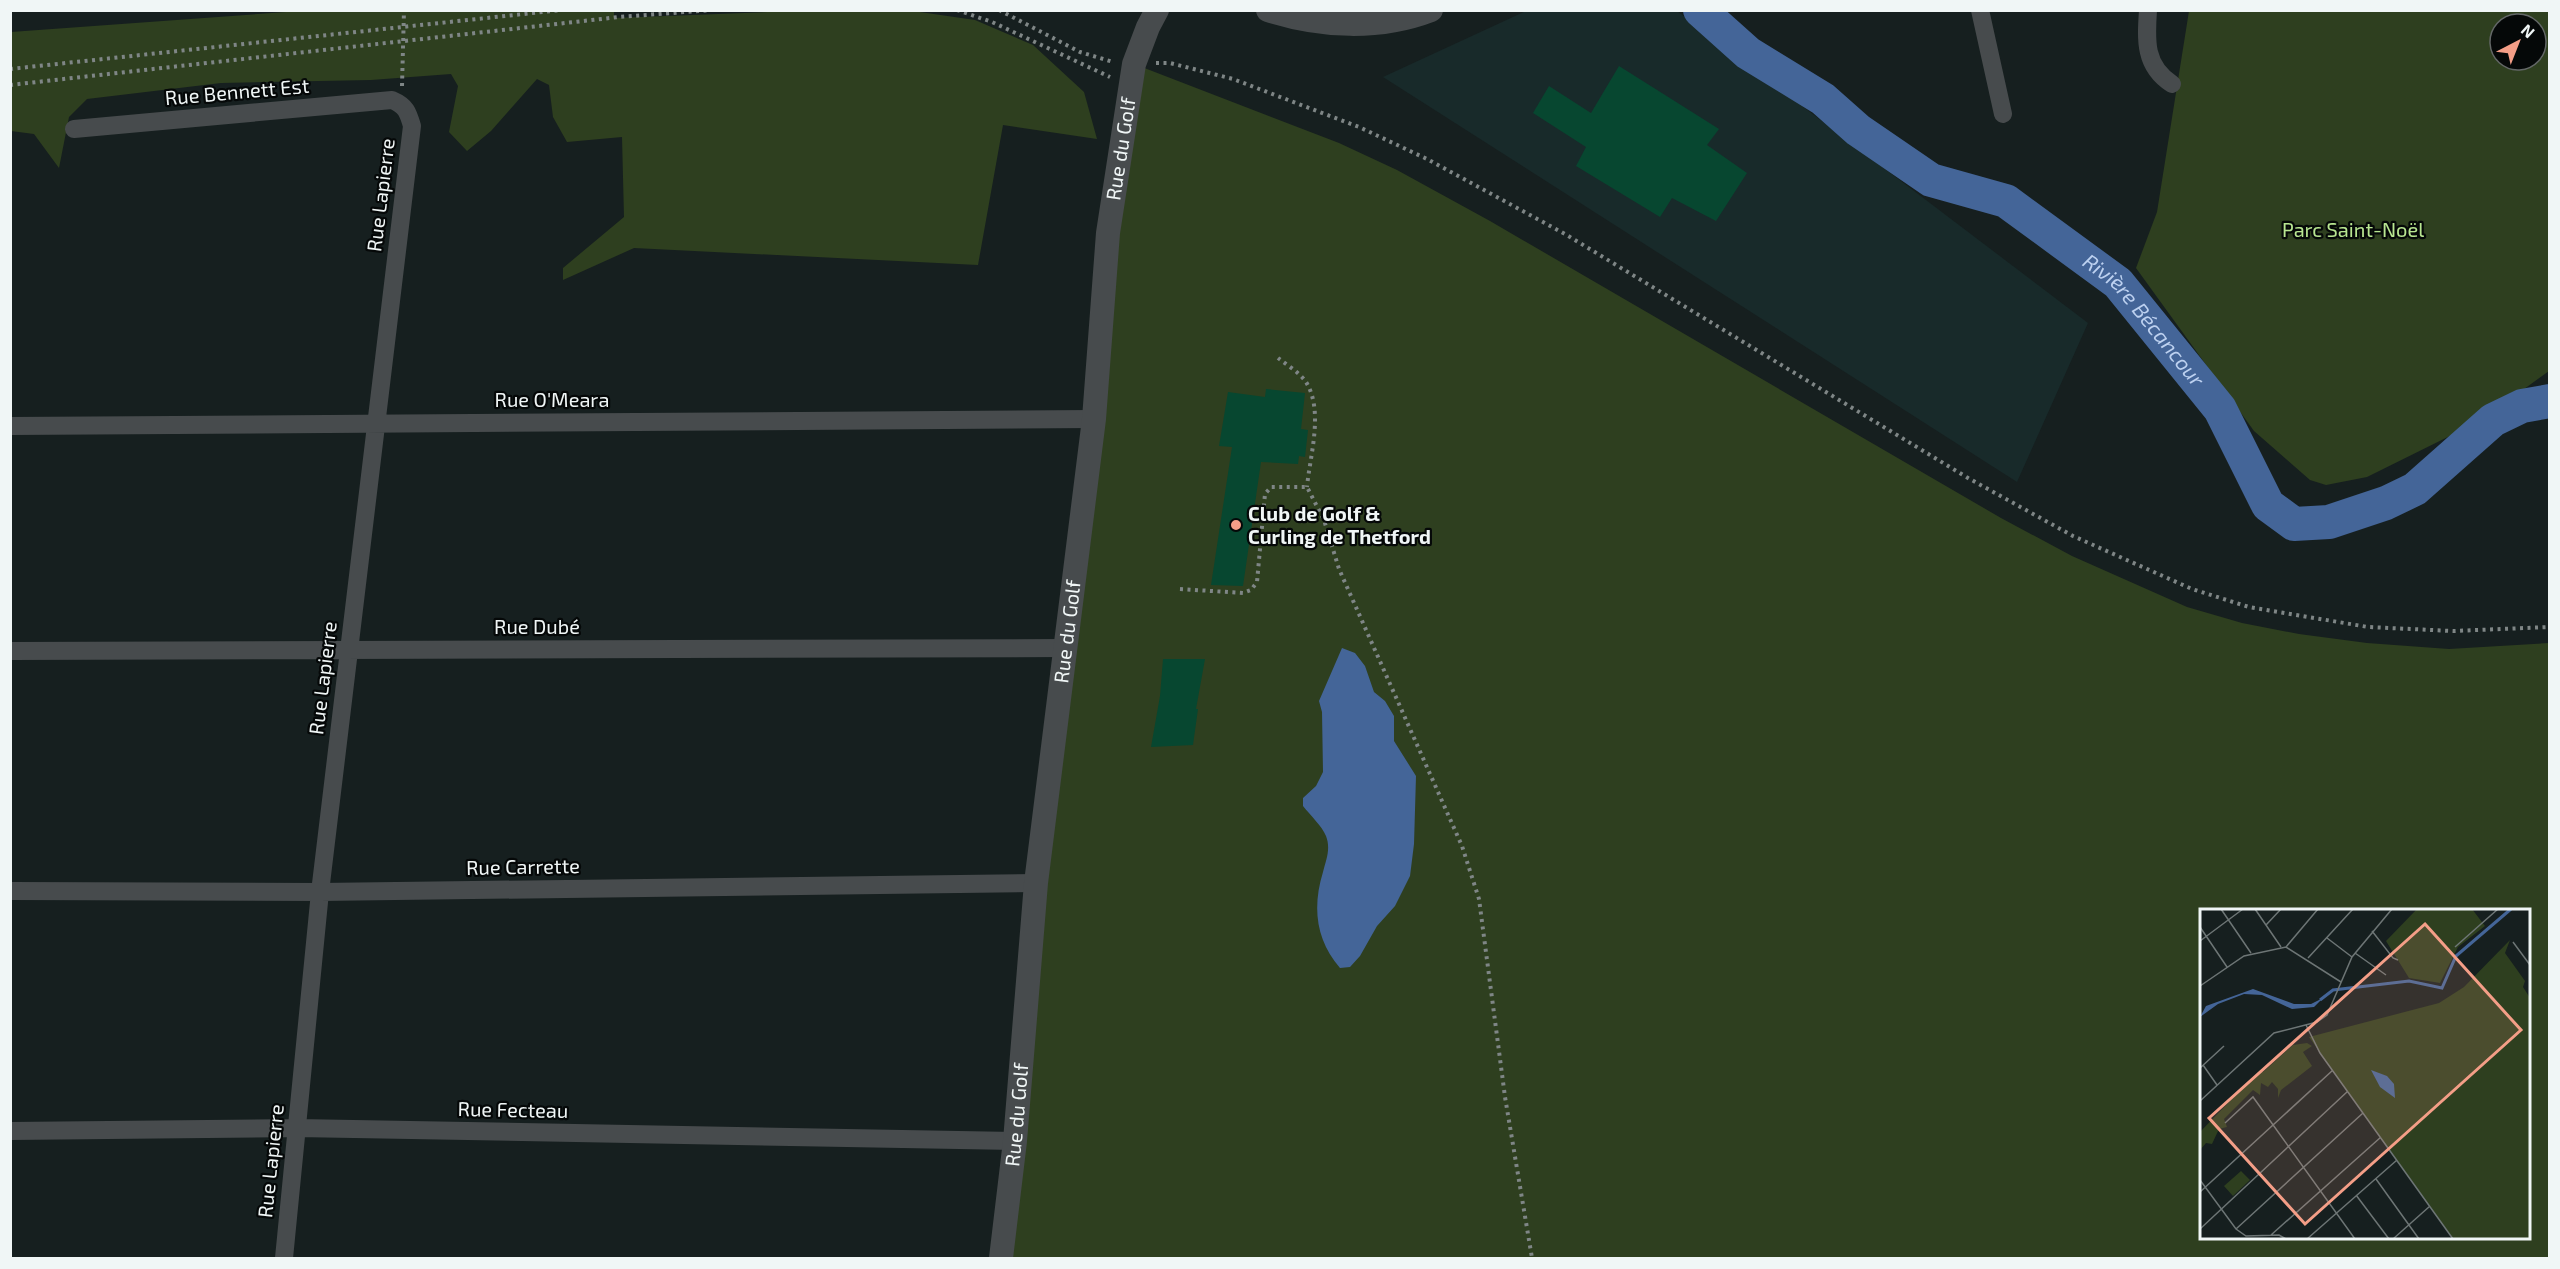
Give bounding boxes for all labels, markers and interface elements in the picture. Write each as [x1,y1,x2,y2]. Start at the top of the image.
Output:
north arrow [2488,12,2548,72]
text: N [2518,20,2539,41]
street label: Rue Bennett Est [164,73,310,109]
street label: Rue du Golf [1100,95,1140,202]
street label: Rue Lapierre [361,137,399,253]
park label: Parc Saint-Noël [2282,217,2424,241]
water label: Rivière Bécancour [2079,248,2211,391]
street label: Rue O'Meara [495,387,609,411]
place label: Club de Golf & Curling de Thetford [1248,501,1431,548]
marker: Club de Golf & Curling de Thetford [1229,518,1243,532]
street label: Rue du Golf [1048,578,1085,684]
street label: Rue Dubé [494,614,580,638]
street label: Rue Lapierre [303,620,341,736]
street label: Rue Carrette [466,853,580,879]
inset map [2200,909,2530,1239]
street label: Rue du Golf [999,1062,1032,1168]
street label: Rue Fecteau [457,1096,569,1122]
street label: Rue Lapierre [252,1103,288,1219]

